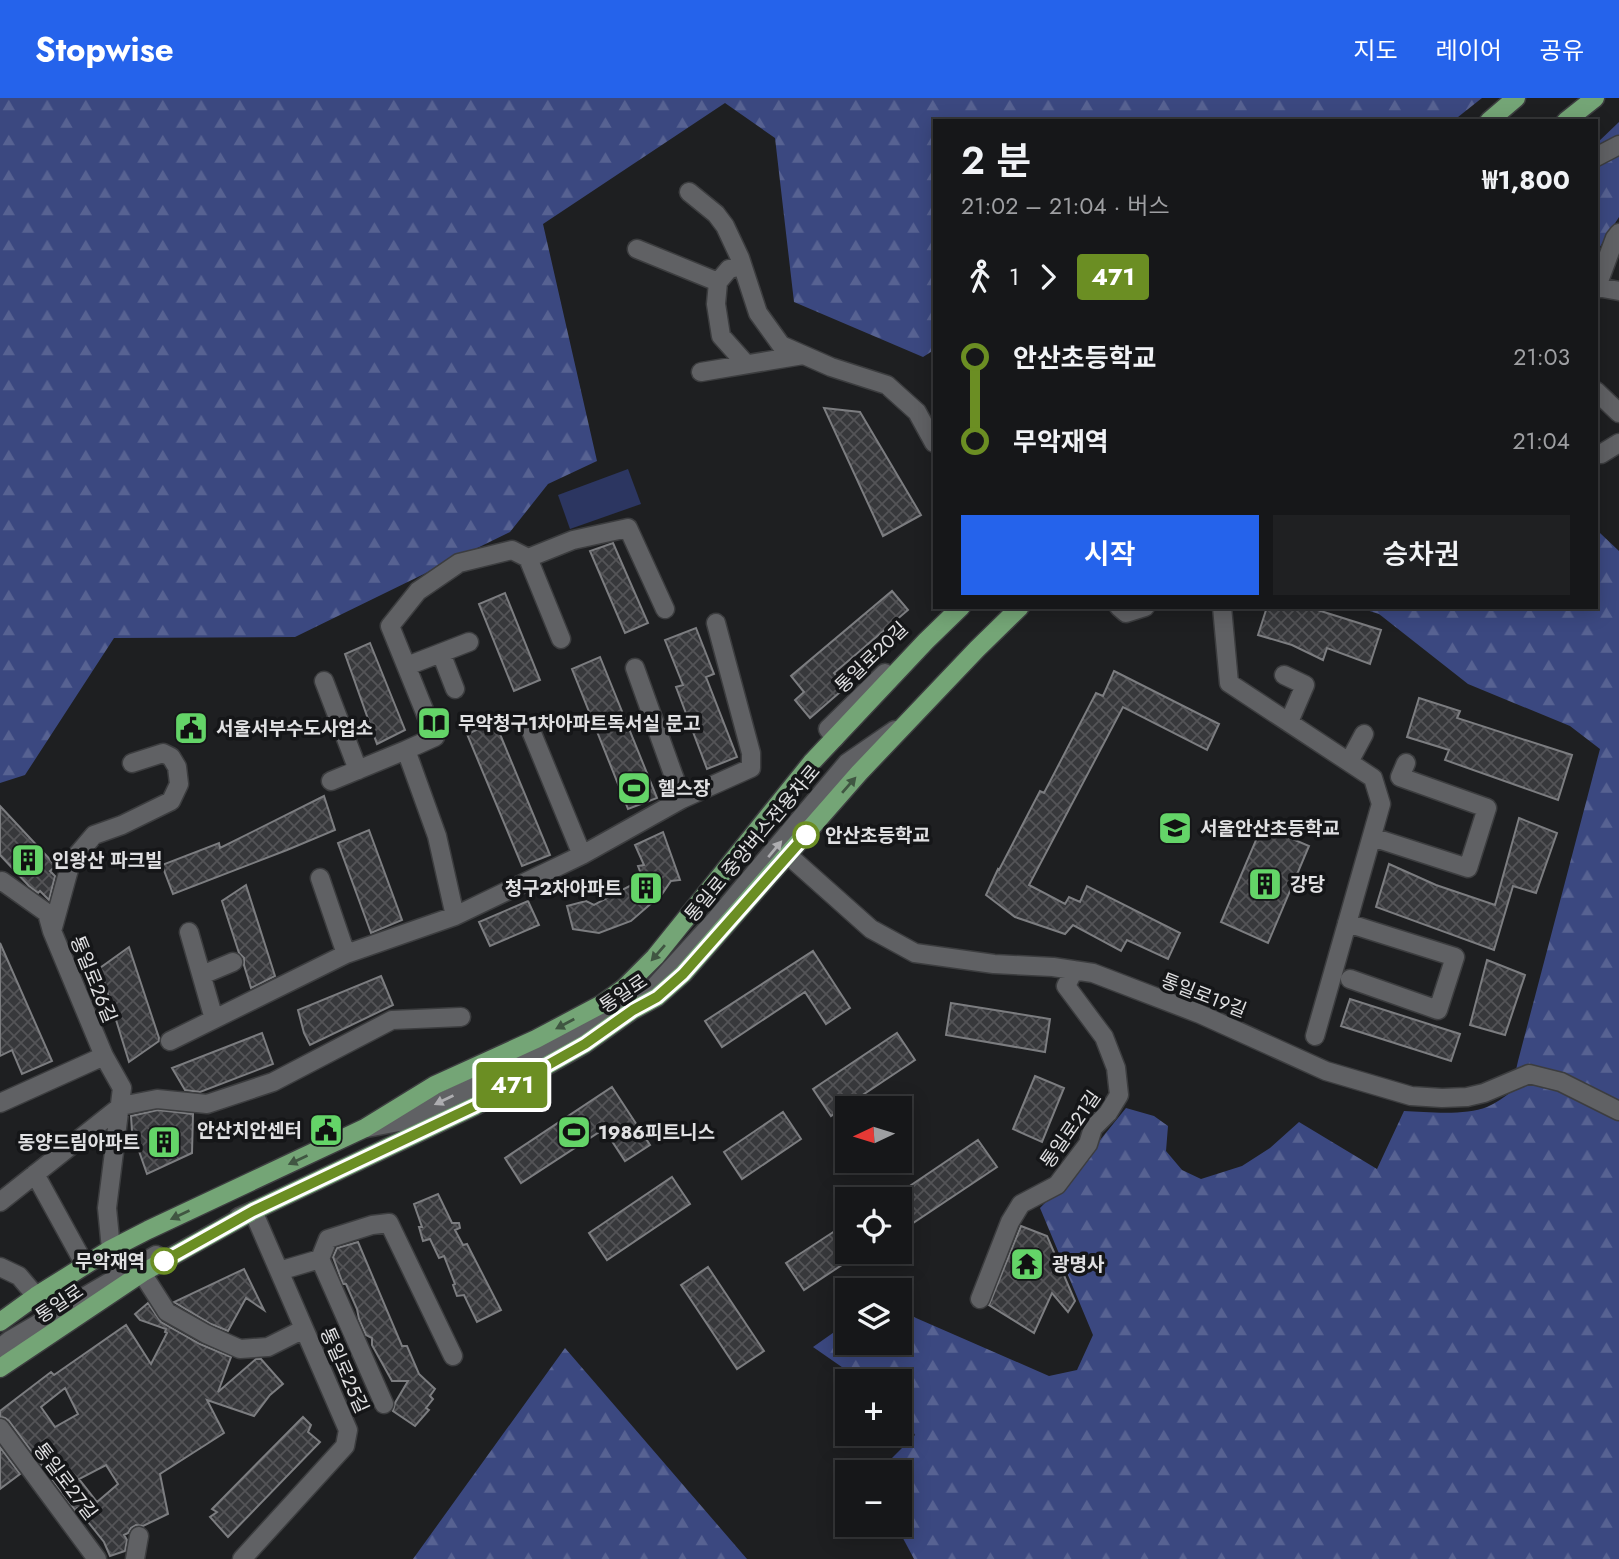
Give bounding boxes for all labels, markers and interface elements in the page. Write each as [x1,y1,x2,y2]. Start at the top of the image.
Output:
text: Stopwise [35,26,174,73]
text: 지도 [1353,33,1398,68]
text: 레이어 [1436,33,1502,68]
text: 공유 [1540,33,1584,68]
text: 2 분 [961,133,1031,188]
text: ₩1,800 [1482,161,1570,199]
text: 21:02 – 21:04 · 버스 [961,189,1170,223]
icon: walk [961,258,999,296]
icon: forward [1029,258,1067,296]
text: 471 [1091,259,1135,294]
text: 1 [1009,260,1019,294]
text: 안산초등학교 [1013,339,1157,377]
text: 21:03 [1513,340,1570,374]
text: 무악재역 [1013,423,1109,461]
text: 21:04 [1512,424,1570,458]
button: 시작 [961,515,1259,595]
button: 승차권 [1273,515,1570,595]
street label: 통일로20길 [829,616,914,699]
library icon: 무악청구1차아파트독서실 문고 [415,704,453,742]
public building icon: 서울서부수도사업소 [172,709,210,747]
place label: 무악청구1차아파트독서실 문고 [458,710,701,737]
place label: 서울서부수도사업소 [216,715,373,742]
street label: 통일로 중앙버스전용차로 [678,759,826,928]
sports icon: 헬스장 [615,769,653,807]
place label: 헬스장 [658,775,710,802]
one-way arrow [841,777,856,794]
school or university icon: 서울안산초등학교 [1156,809,1194,847]
place label: 서울안산초등학교 [1200,815,1340,842]
marker: 안산초등학교 [793,822,819,848]
place label: 안산초등학교 [825,822,930,849]
one-way arrow [767,840,782,857]
building icon: 인왕산 파크빌 [9,841,47,879]
place label: 인왕산 파크빌 [52,847,163,874]
building icon: 강당 [1246,865,1284,903]
building icon: 청구2차아파트 [627,869,665,907]
place label: 강당 [1290,871,1325,898]
place label: 청구2차아파트 [505,875,622,902]
street label: 통일로26길 [64,932,123,1027]
one-way arrow [650,944,666,962]
street label: 통일로19길 [1157,967,1250,1024]
street label: 통일로 [594,968,653,1019]
one-way arrow [555,1017,575,1029]
line badge: 471 [472,1062,552,1108]
text: 471 [490,1067,534,1102]
street label: 통일로21길 [1034,1085,1107,1174]
one-way arrow [434,1095,454,1106]
north arrow [835,1096,912,1172]
map controls [835,1096,912,1537]
public building icon: 안산치안센터 [307,1111,345,1149]
sports icon: 1986피트니스 [555,1113,593,1151]
place label: 안산치안센터 [197,1117,302,1144]
place label: 1986피트니스 [598,1119,715,1146]
building icon: 동양드림아파트 [145,1123,183,1161]
place label: 동양드림아파트 [18,1129,140,1156]
one-way arrow [287,1155,308,1166]
button: locate [835,1187,912,1264]
one-way arrow [170,1209,190,1221]
temple icon: 광명사 [1008,1245,1046,1283]
place label: 무악재역 [75,1248,145,1275]
marker: 무악재역 [151,1248,177,1274]
place label: 광명사 [1052,1251,1105,1278]
street label: 통일로 [30,1278,89,1329]
button: layers [835,1278,912,1355]
street label: 통일로25길 [314,1323,375,1417]
button: + [835,1369,912,1446]
street label: 통일로27길 [28,1437,104,1526]
button: − [835,1460,912,1537]

